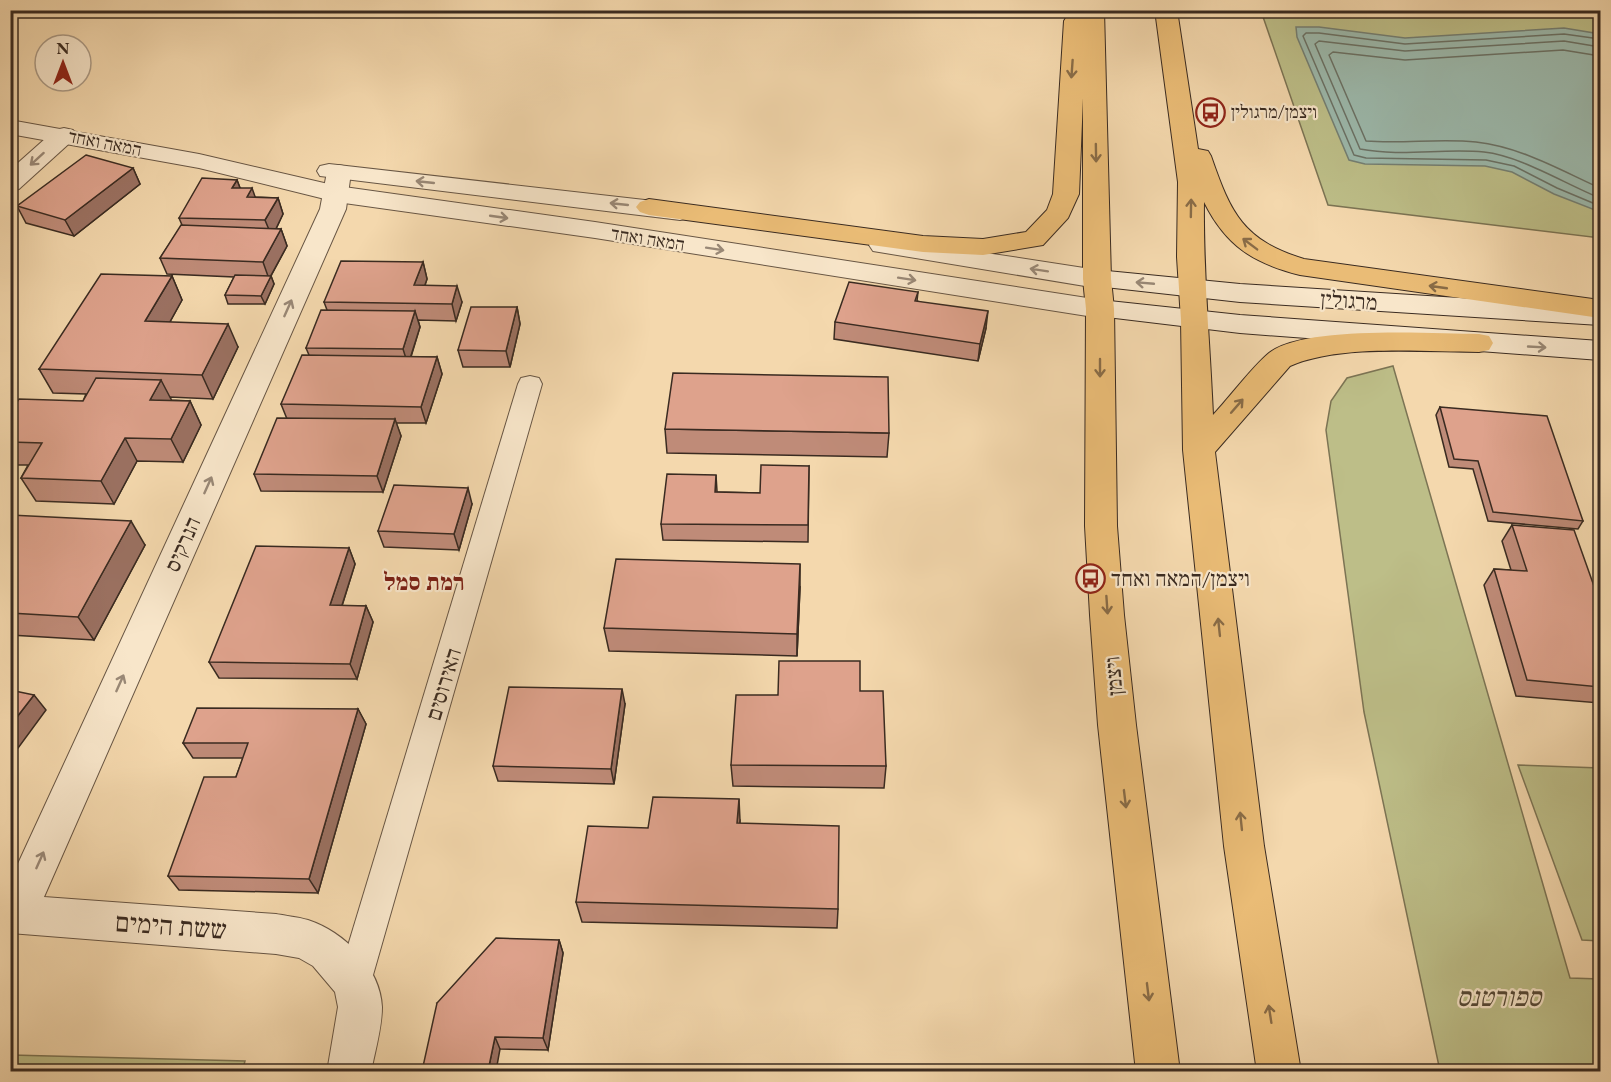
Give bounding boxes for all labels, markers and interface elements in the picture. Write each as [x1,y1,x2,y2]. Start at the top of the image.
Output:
north arrow [33,33,93,93]
text: N [57,38,70,59]
one-way arrow [1066,58,1077,78]
bus stop icon: ויצמן/מרגולין [1194,96,1226,128]
place label: ויצמן/מרגולין [1231,100,1317,123]
street label: המאה ואחד [66,124,144,161]
one-way arrow [1090,142,1102,162]
one-way arrow [30,152,45,166]
one-way arrow [415,176,435,187]
one-way arrow [609,198,629,209]
one-way arrow [1185,199,1197,219]
one-way arrow [488,211,508,222]
street label: המאה ואחד [610,221,687,256]
one-way arrow [1243,238,1259,251]
one-way arrow [704,244,724,255]
one-way arrow [1030,265,1050,276]
one-way arrow [897,274,917,285]
one-way arrow [1136,277,1156,288]
one-way arrow [1429,281,1449,292]
street label: מרגולין [1319,284,1378,317]
one-way arrow [283,299,295,317]
one-way arrow [1526,341,1546,352]
one-way arrow [1094,357,1106,377]
one-way arrow [1230,399,1244,414]
one-way arrow [203,477,215,495]
street label: הנרקיס [158,512,207,576]
bus stop icon: ויצמן/המאה ואחד [1074,562,1106,594]
place label: ויצמן/המאה ואחד [1111,564,1250,593]
district label: רמת סמל [383,566,465,597]
one-way arrow [1101,594,1112,614]
one-way arrow [1213,618,1224,638]
street label: האירוסים [419,644,468,724]
street label: ויצמן [1097,655,1130,697]
one-way arrow [115,674,126,692]
one-way arrow [1120,788,1131,808]
one-way arrow [1235,812,1246,831]
one-way arrow [35,852,46,870]
street label: ששת הימים [114,904,228,947]
park label: ספורטנס [1457,979,1542,1014]
one-way arrow [1143,982,1154,1002]
one-way arrow [1264,1004,1275,1024]

